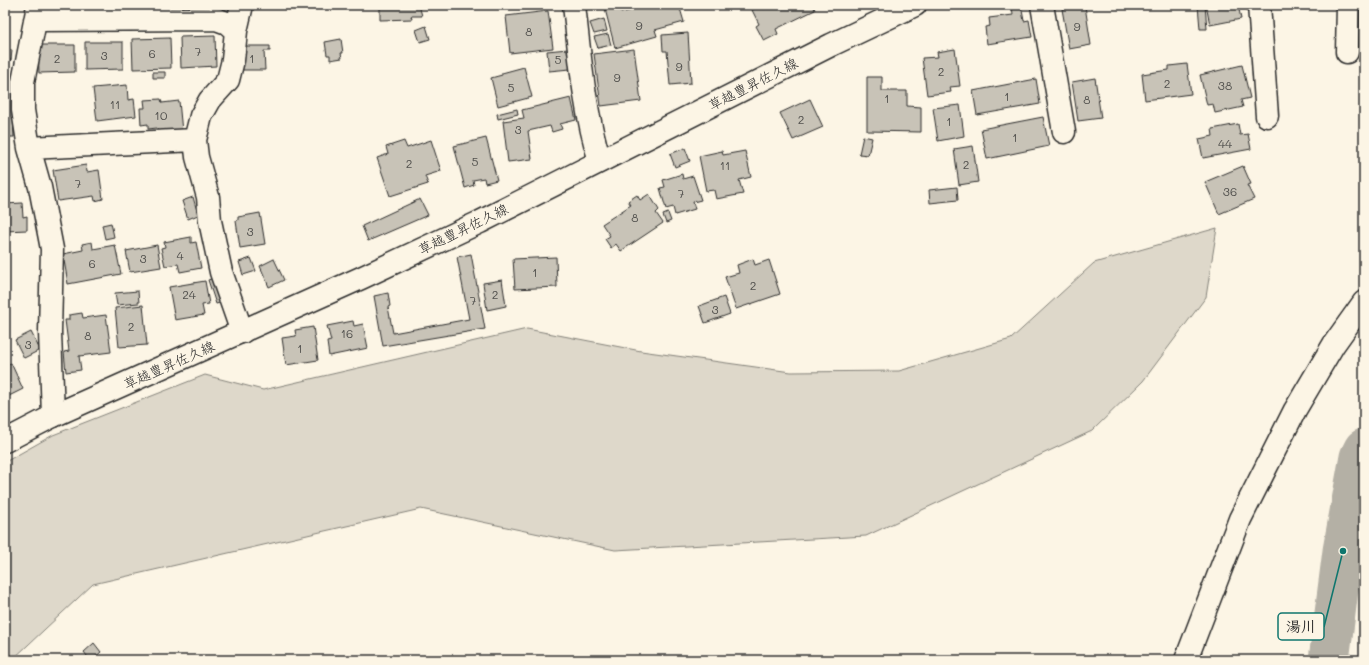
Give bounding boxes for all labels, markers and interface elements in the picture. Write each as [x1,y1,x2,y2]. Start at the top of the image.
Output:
house number: 9 [635,17,643,33]
house number: 9 [1073,18,1081,34]
house number: 8 [525,23,533,39]
house number: 7 [195,43,202,59]
house number: 6 [148,45,156,61]
house number: 3 [100,47,108,63]
house number: 2 [54,50,60,66]
house number: 1 [249,50,255,66]
house number: 5 [555,51,562,67]
street label: 草越豊昇佐久線 [705,53,801,114]
house number: 9 [675,58,683,74]
house number: 2 [938,63,944,79]
house number: 9 [613,69,621,85]
house number: 2 [1164,75,1170,91]
house number: 38 [1218,77,1232,93]
house number: 5 [508,79,515,95]
house number: 1 [1004,88,1010,104]
house number: 1 [884,90,890,106]
house number: 8 [1083,91,1091,107]
house number: 11 [110,96,120,112]
house number: 10 [155,107,168,123]
house number: 2 [798,111,804,127]
house number: 1 [946,113,952,129]
house number: 3 [514,121,522,137]
house number: 1 [1012,129,1018,145]
house number: 44 [1218,135,1232,151]
house number: 5 [472,153,479,169]
house number: 2 [406,155,412,171]
house number: 2 [963,156,969,172]
house number: 11 [720,157,730,173]
house number: 7 [75,175,82,191]
house number: 36 [1223,183,1237,199]
house number: 7 [678,185,685,201]
street label: 草越豊昇佐久線 [415,199,511,259]
house number: 8 [631,209,639,225]
house number: 3 [246,223,254,239]
house number: 4 [176,247,184,263]
house number: 3 [139,250,147,266]
house number: 6 [88,255,96,271]
house number: 1 [532,264,538,280]
house number: 2 [750,277,756,293]
house number: 24 [182,286,196,302]
house number: 2 [492,286,498,302]
house number: 7 [470,292,477,308]
house number: 3 [711,301,719,317]
house number: 2 [128,318,134,334]
house number: 16 [341,325,353,341]
house number: 8 [84,327,92,343]
house number: 3 [24,336,32,352]
street label: 草越豊昇佐久線 [120,336,217,393]
house number: 1 [297,340,303,356]
callout: 湯川 [1278,613,1324,640]
text: 湯川 [1286,616,1316,636]

